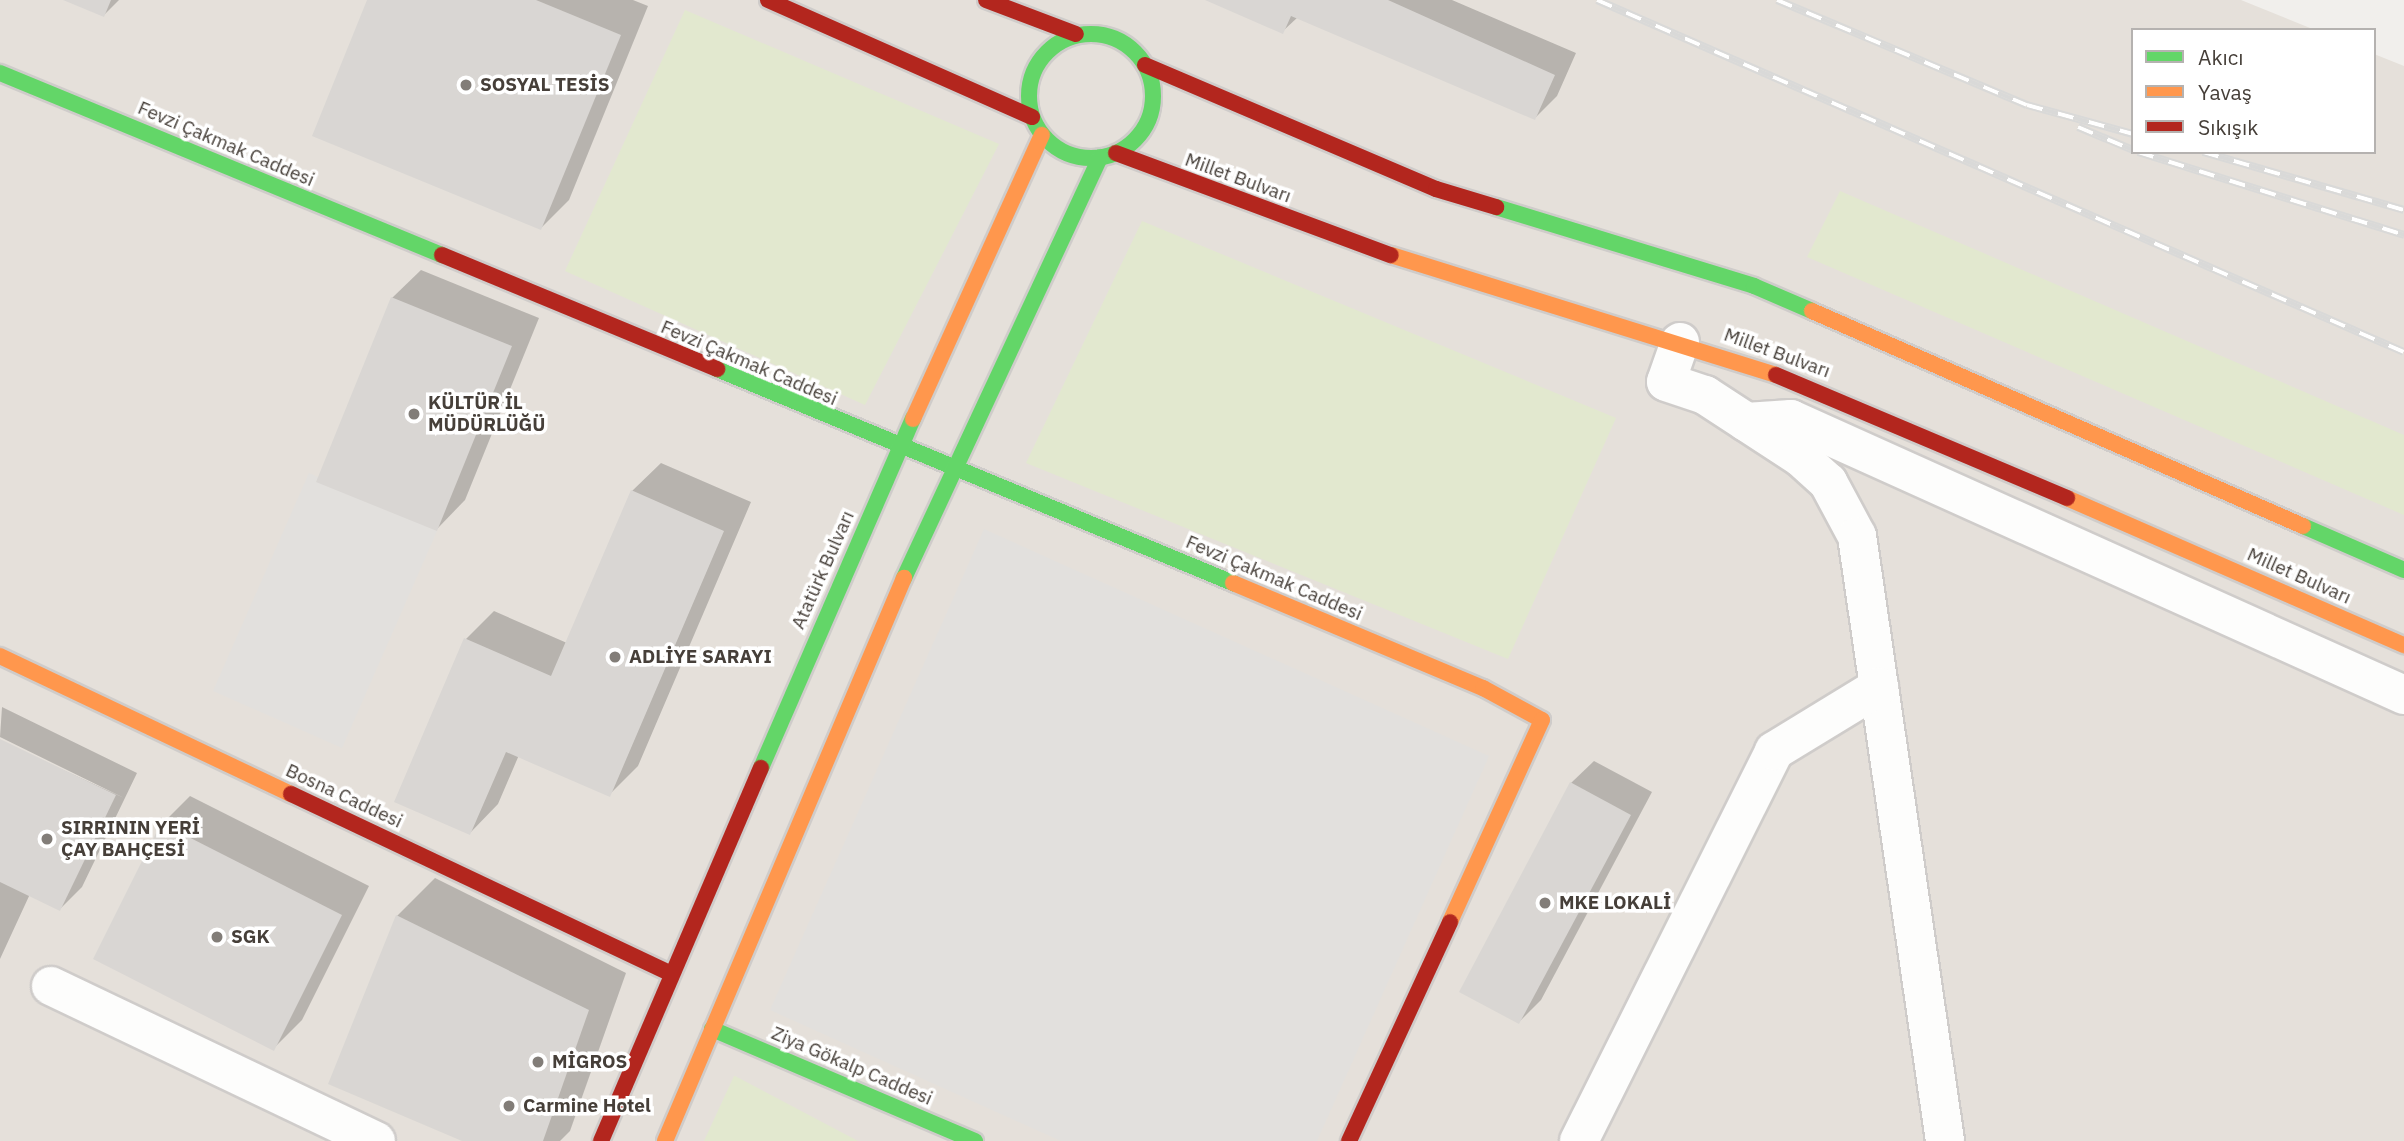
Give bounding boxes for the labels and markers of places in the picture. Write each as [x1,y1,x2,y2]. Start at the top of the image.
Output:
place label: SOSYAL TESİS [480,74,610,96]
marker: SOSYAL TESİS [458,77,474,93]
place label: KÜLTÜR İL MÜDÜRLÜĞÜ [428,392,545,436]
marker: KÜLTÜR İL MÜDÜRLÜĞÜ [406,406,422,422]
place label: ADLİYE SARAYI [629,646,772,668]
marker: ADLİYE SARAYI [607,649,623,665]
place label: SIRRININ YERİ ÇAY BAHÇESİ [61,817,200,861]
marker: SIRRININ YERİ ÇAY BAHÇESİ [39,831,55,847]
place label: MKE LOKALİ [1559,892,1671,914]
marker: MKE LOKALİ [1537,895,1553,911]
place label: SGK [231,926,270,948]
marker: SGK [209,929,225,945]
place label: MİGROS [552,1051,627,1073]
marker: MİGROS [530,1054,546,1070]
place label: Carmine Hotel [523,1095,651,1117]
marker: Carmine Hotel [501,1098,517,1114]

